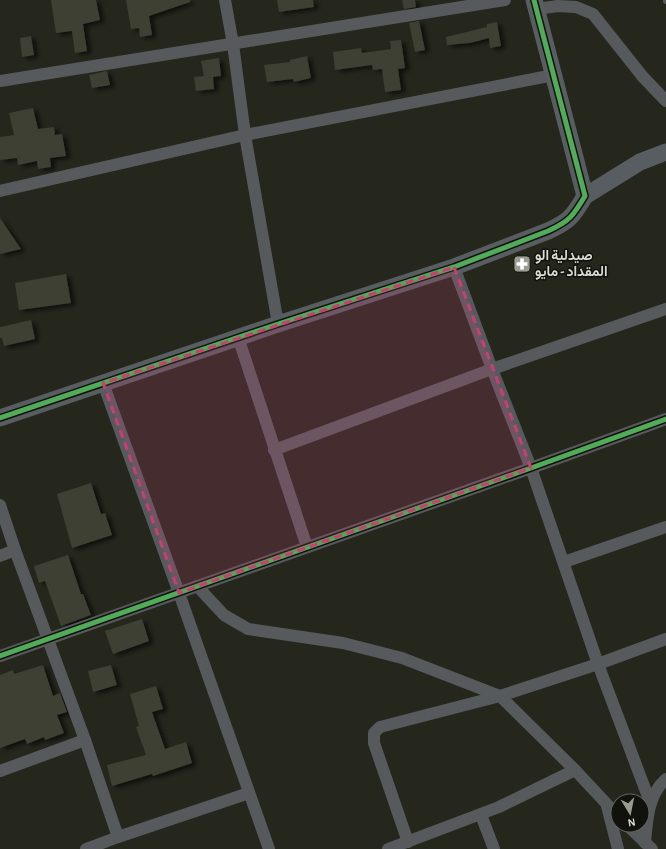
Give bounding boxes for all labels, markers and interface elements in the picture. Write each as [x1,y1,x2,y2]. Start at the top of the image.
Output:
place label: صيدلية الو المقداد - مايو [535,249,608,280]
pharmacy icon: صيدلية الو المقداد - مايو [512,254,532,274]
north arrow [610,793,650,833]
text: N [627,816,636,828]

